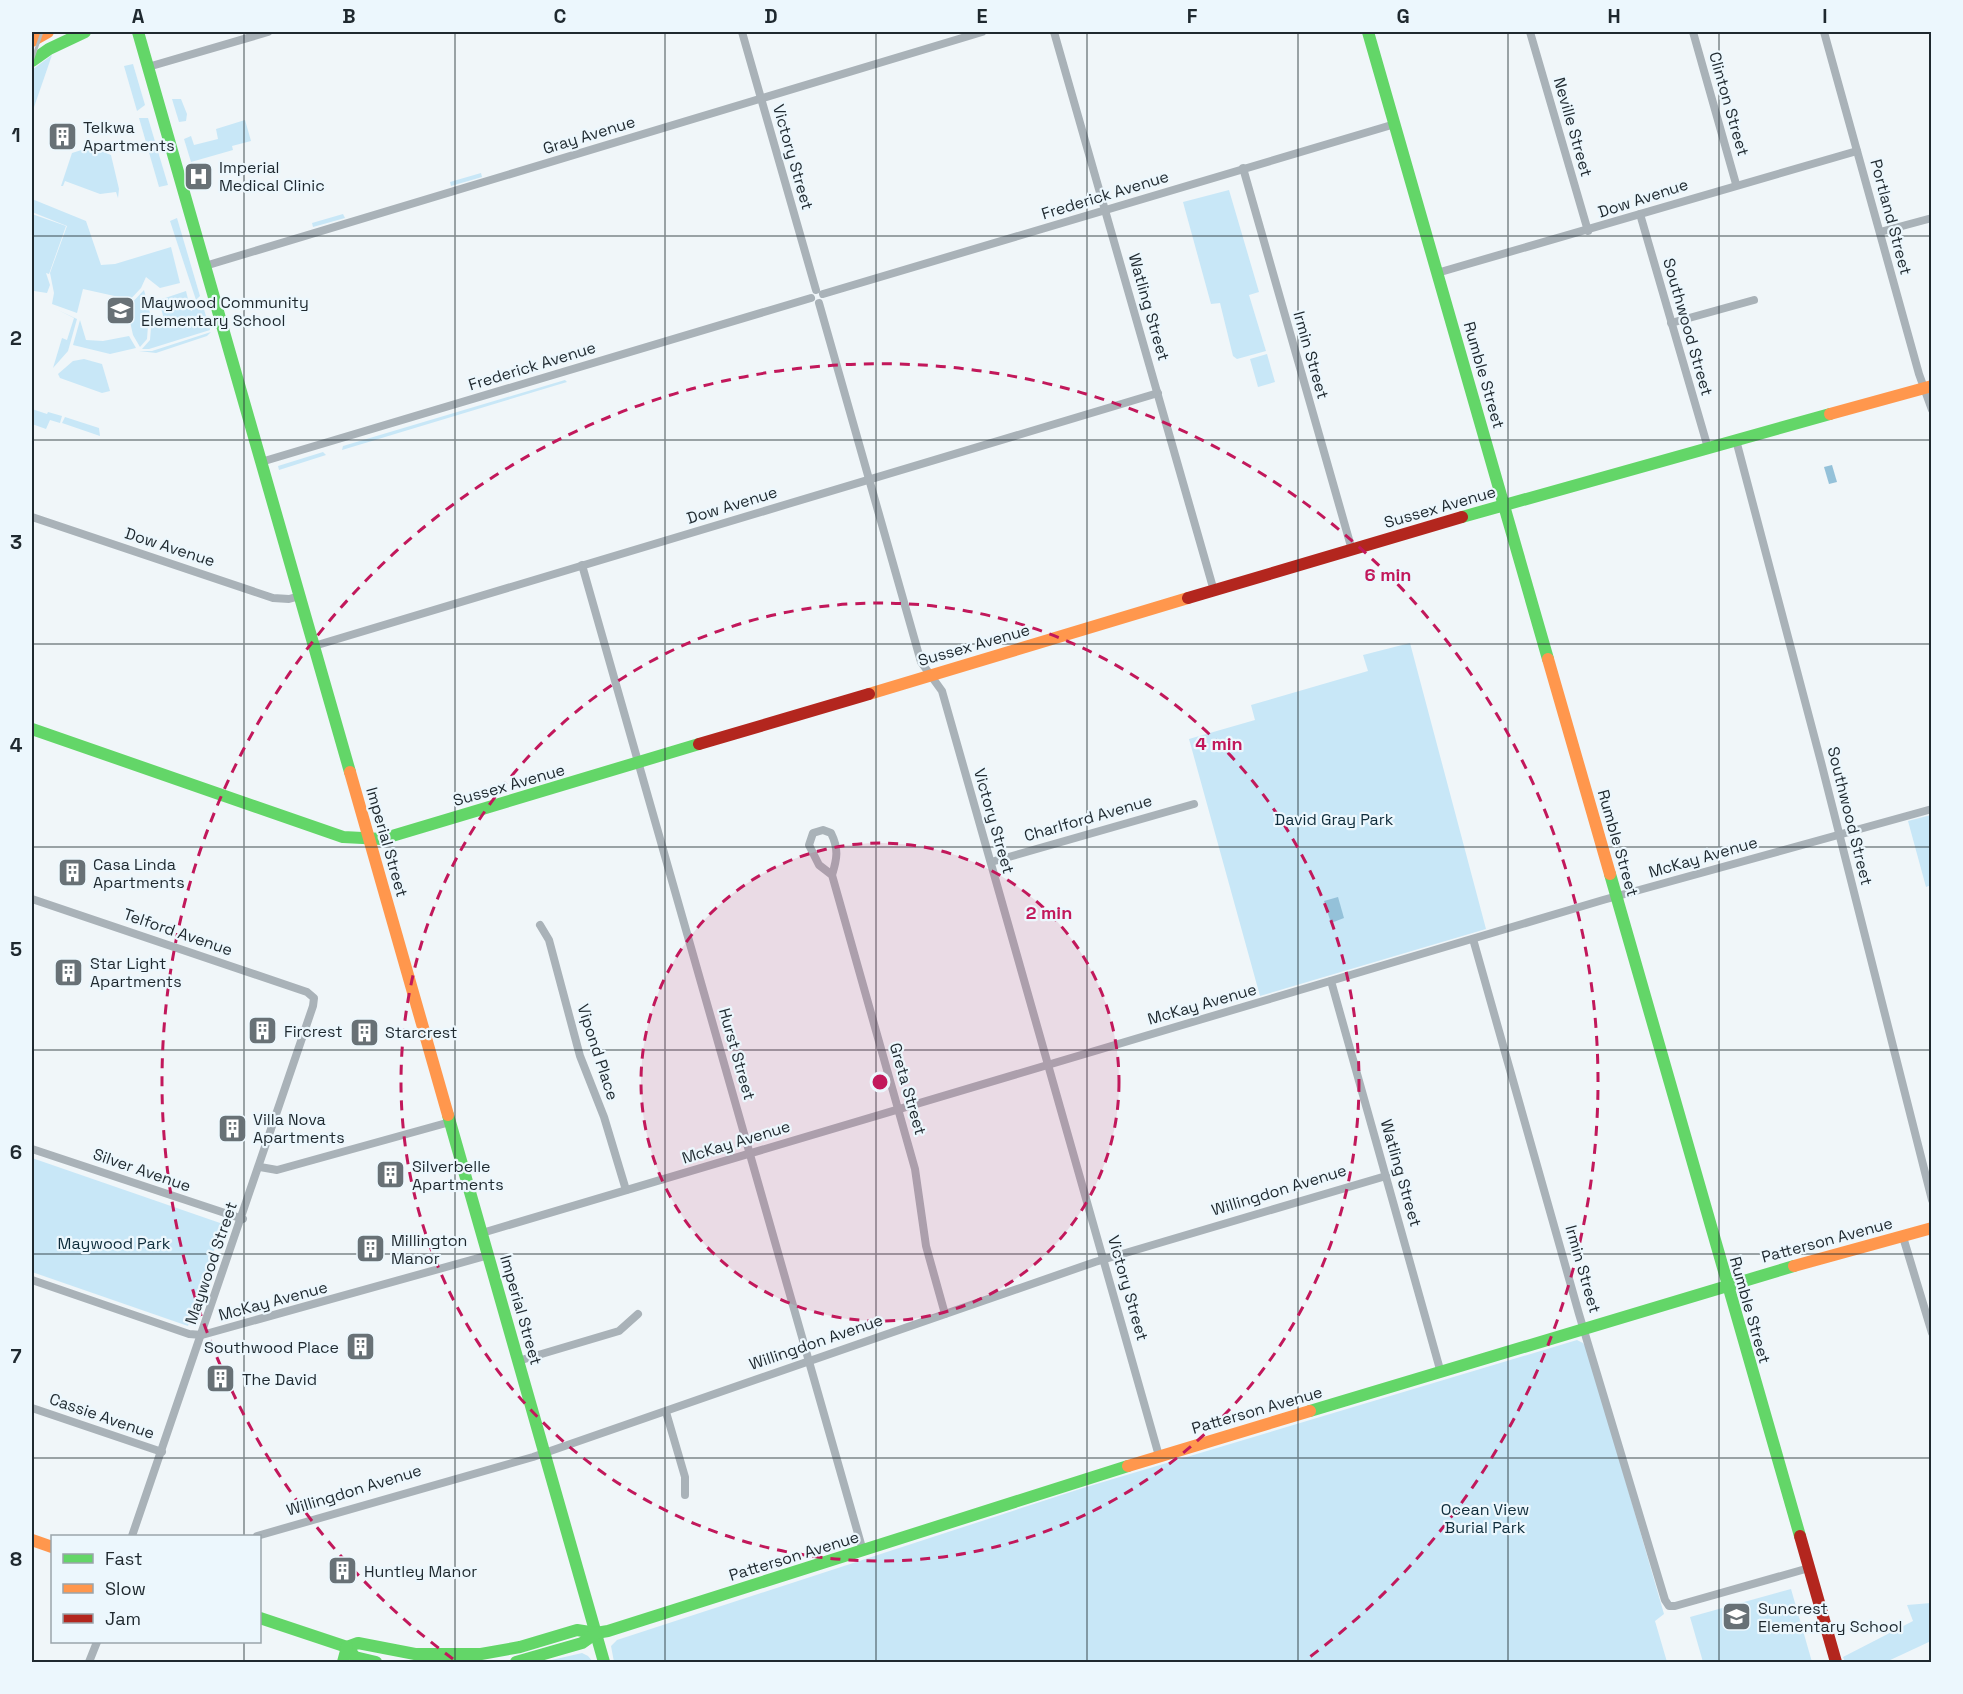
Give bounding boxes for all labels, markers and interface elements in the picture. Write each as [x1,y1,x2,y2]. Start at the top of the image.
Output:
text: A [132,3,145,29]
text: B [342,3,356,29]
text: C [554,3,567,29]
text: D [764,3,778,29]
text: E [976,3,988,29]
text: F [1187,3,1198,29]
text: G [1396,3,1410,29]
text: H [1607,3,1621,29]
text: I [1822,3,1828,29]
street label: Clinton Street [1704,49,1754,159]
street label: Neville Street [1549,75,1597,179]
street label: Victory Street [768,102,818,212]
street label: Gray Avenue [540,111,638,159]
place label: Telkwa Apartments [83,117,175,156]
building icon: Telkwa Apartments [46,120,78,152]
text: 1 [11,122,21,148]
place label: Imperial Medical Clinic [219,157,325,196]
street label: Portland Street [1865,157,1917,277]
hospital icon: Imperial Medical Clinic [182,160,214,192]
street label: Frederick Avenue [1039,166,1171,224]
street label: Dow Avenue [1595,174,1691,222]
street label: Watling Street [1124,251,1174,363]
street label: Southwood Street [1658,256,1718,398]
place label: Maywood Community Elementary School [141,292,309,331]
school or university icon: Maywood Community Elementary School [104,295,136,327]
street label: Irmin Street [1288,309,1334,401]
street label: Rumble Street [1459,319,1509,431]
text: 2 [10,325,22,351]
street label: Frederick Avenue [466,337,598,395]
street label: Dow Avenue [684,481,780,529]
street label: Sussex Avenue [1382,481,1498,533]
street label: Dow Avenue [122,523,218,571]
text: 3 [10,529,22,555]
text: 6 min [1365,563,1411,586]
street label: Sussex Avenue [916,619,1032,671]
text: 4 [10,732,23,758]
text: 4 min [1195,732,1243,755]
street label: Southwood Street [1823,744,1877,888]
street label: Sussex Avenue [451,759,567,811]
street label: Victory Street [969,766,1019,876]
street label: Imperial Street [361,785,413,899]
street label: Rumble Street [1593,787,1643,899]
street label: Charlford Avenue [1022,790,1154,846]
park label: David Gray Park [1275,809,1394,830]
street label: McKay Avenue [1646,831,1760,883]
place label: Casa Linda Apartments [93,854,185,893]
building icon: Casa Linda Apartments [56,857,88,889]
text: 2 min [1026,901,1072,924]
street label: Telford Avenue [121,903,235,961]
text: 5 [10,936,22,962]
place label: Star Light Apartments [90,953,182,992]
building icon: Star Light Apartments [53,956,85,988]
street label: McKay Avenue [1145,978,1259,1030]
street label: Vipond Place [573,1001,623,1103]
street label: Hurst Street [714,1006,760,1102]
building icon: Fircrest [247,1015,279,1047]
building icon: Starcrest [348,1016,380,1048]
place label: Fircrest [284,1021,343,1042]
place label: Starcrest [385,1022,457,1043]
street label: Greta Street [885,1040,931,1138]
centre of rings [870,1072,890,1092]
place label: Villa Nova Apartments [253,1109,345,1148]
building icon: Villa Nova Apartments [216,1112,248,1144]
street label: McKay Avenue [679,1116,793,1168]
street label: Watling Street [1376,1117,1426,1229]
text: 6 [10,1139,22,1165]
street label: Silver Avenue [90,1143,194,1197]
place label: Silverbelle Apartments [412,1156,504,1195]
building icon: Silverbelle Apartments [375,1159,407,1191]
street label: Willingdon Avenue [1209,1159,1349,1221]
street label: Maywood Street [180,1199,242,1327]
street label: Patterson Avenue [1759,1212,1895,1268]
street label: Irmin Street [1560,1223,1606,1315]
place label: Millington Manor [391,1230,467,1269]
park label: Maywood Park [58,1233,171,1254]
building icon: Millington Manor [354,1233,386,1265]
street label: Victory Street [1103,1233,1153,1343]
street label: Imperial Street [495,1253,547,1367]
street label: Rumble Street [1725,1254,1775,1366]
street label: McKay Avenue [216,1276,330,1326]
street label: Willingdon Avenue [746,1309,886,1375]
building icon: Southwood Place [344,1331,376,1363]
place label: Southwood Place [204,1337,339,1358]
text: 7 [10,1343,22,1369]
building icon: The David [205,1363,237,1395]
place label: The David [242,1369,317,1390]
street label: Patterson Avenue [1189,1381,1325,1439]
street label: Cassie Avenue [47,1388,157,1444]
street label: Willingdon Avenue [284,1459,424,1521]
park label: Ocean View Burial Park [1441,1499,1529,1538]
street label: Patterson Avenue [726,1526,862,1586]
legend [51,1535,261,1643]
text: 8 [10,1546,22,1572]
text: Fast [105,1547,142,1570]
building icon: Huntley Manor [327,1555,359,1587]
place label: Huntley Manor [364,1561,477,1582]
text: Slow [105,1577,146,1600]
place label: Suncrest Elementary School [1758,1598,1903,1637]
school or university icon: Suncrest Elementary School [1721,1601,1753,1633]
text: Jam [105,1607,141,1630]

